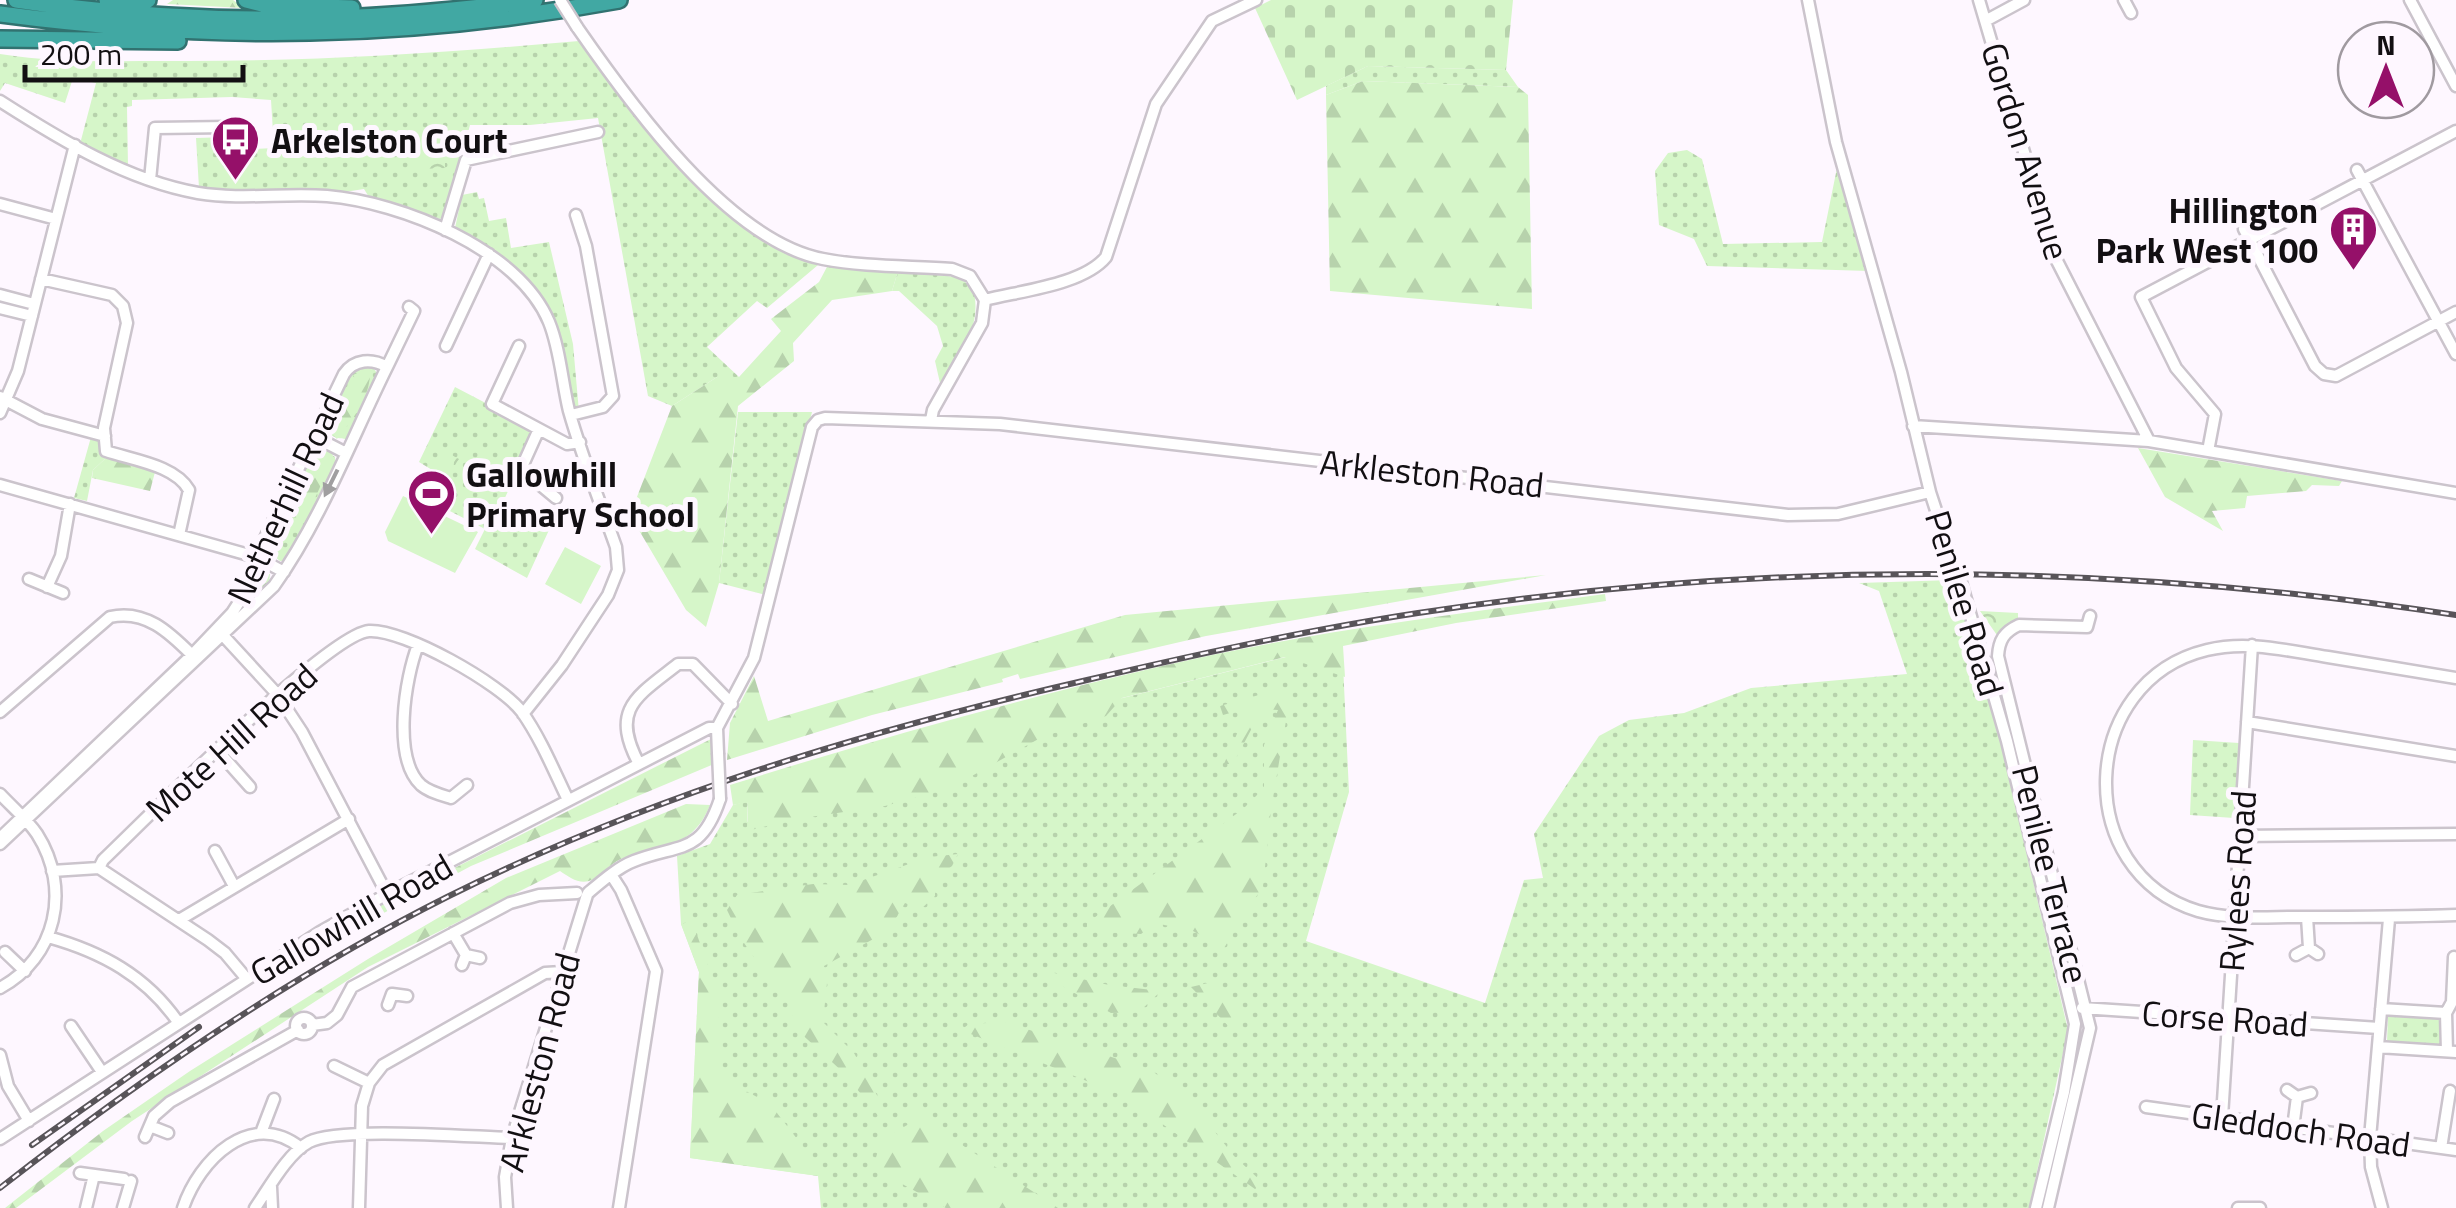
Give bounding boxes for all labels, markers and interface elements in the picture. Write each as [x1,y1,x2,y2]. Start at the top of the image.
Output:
scale bar [25,20,242,82]
north arrow [2336,20,2436,120]
text: N [2376,23,2396,66]
text: 200 m [40,31,122,77]
street label: Gordon Avenue [1967,36,2085,266]
place label: Arkelston Court [271,113,508,167]
bus stop icon: Arkelston Court [210,114,262,182]
place label: Hillington Park West 100 [2095,183,2318,277]
building icon: Hillington Park West 100 [2327,204,2379,272]
street label: Netherhill Road [212,383,358,613]
street label: Arkleston Road [1317,434,1547,512]
place label: Gallowhill Primary School [466,447,695,541]
sports icon: Gallowhill Primary School [405,468,457,536]
one-way arrow [323,469,340,498]
street label: Penilee Road [1911,503,2019,703]
street label: Mote Hill Road [133,650,329,834]
street label: Penilee Terrace [1998,759,2104,989]
street label: Rylees Road [2204,789,2270,973]
street label: Gallowhill Road [239,839,463,999]
street label: Arkleston Road [484,946,594,1178]
street label: Corse Road [2140,985,2310,1051]
street label: Gleddoch Road [2188,1087,2414,1171]

